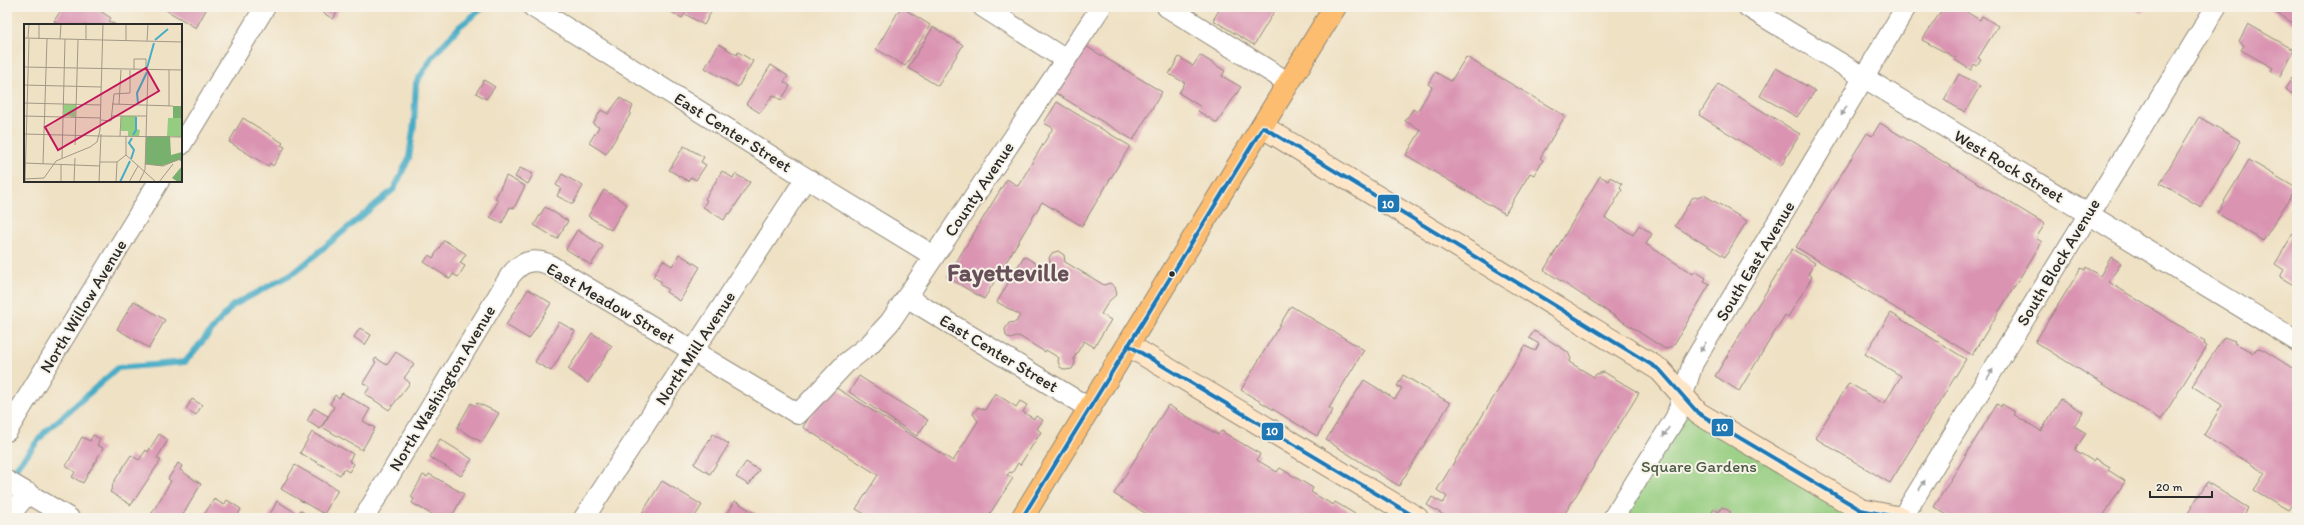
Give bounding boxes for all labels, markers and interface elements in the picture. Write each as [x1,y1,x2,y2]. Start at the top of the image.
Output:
inset map [24,24,182,182]
street label: East Center Street [671,88,796,177]
one-way arrow [1841,105,1848,117]
street label: West Rock Street [1950,125,2068,207]
street label: County Avenue [940,138,1018,240]
line badge: 10 [1377,194,1400,213]
street label: South Block Avenue [2012,195,2104,329]
street label: South East Avenue [1711,197,1799,325]
text: 10 [1382,198,1394,211]
street label: North Willow Avenue [35,236,131,376]
district label: Fayetteville [947,257,1069,288]
street label: East Meadow Street [543,258,679,348]
unlabelled marker [1167,269,1177,279]
street label: North Mill Avenue [651,287,739,409]
street label: North Washington Avenue [385,302,499,474]
street label: East Center Street [936,310,1062,397]
one-way arrow [1699,342,1707,352]
one-way arrow [1986,368,1993,380]
line badge: 10 [1711,418,1734,437]
text: 10 [1716,421,1728,434]
line badge: 10 [1261,422,1284,441]
text: 10 [1266,425,1278,438]
one-way arrow [1662,427,1670,437]
park label: Square Gardens [1641,456,1757,476]
scale bar [2150,473,2212,499]
one-way arrow [1918,480,1926,490]
text: 20 m [2156,480,2183,494]

